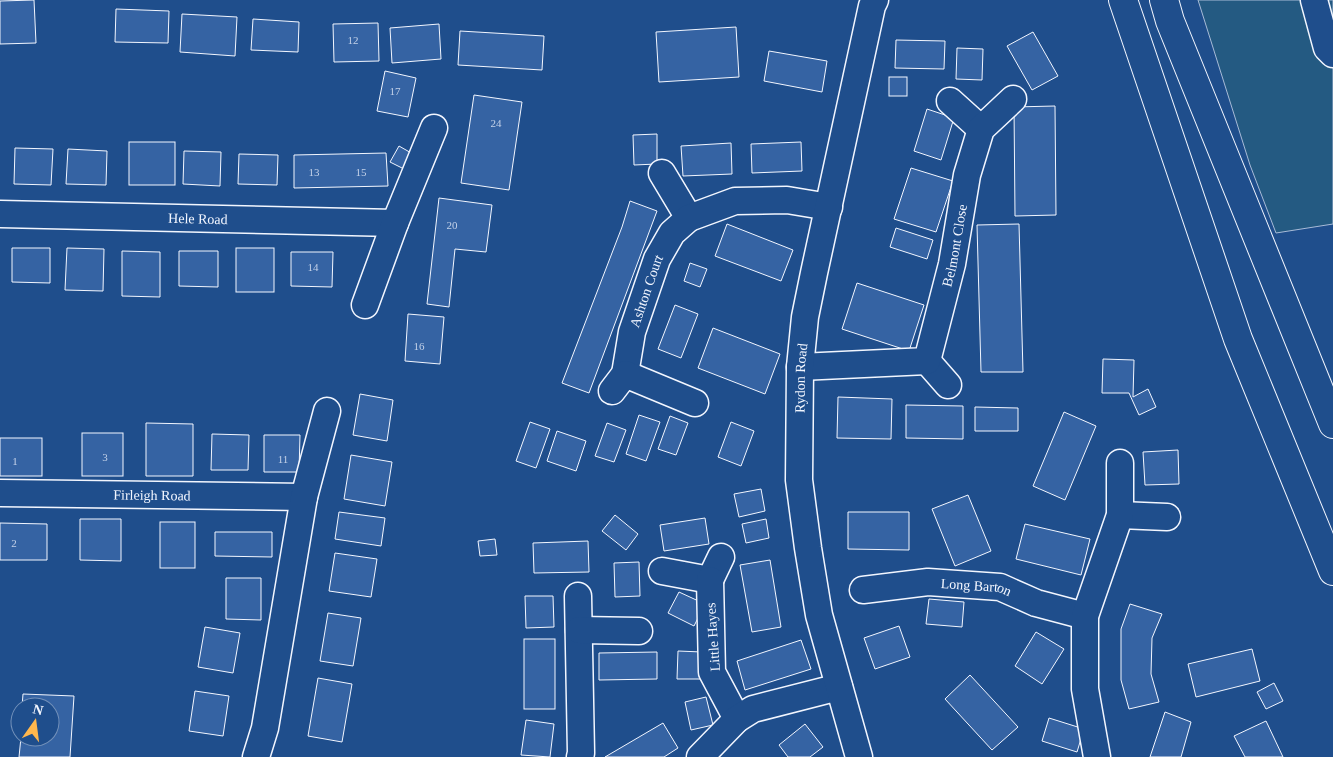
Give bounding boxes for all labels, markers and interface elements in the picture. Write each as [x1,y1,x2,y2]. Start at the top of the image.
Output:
house number: 12 [348,34,359,46]
house number: 17 [390,85,401,97]
house number: 24 [491,117,502,129]
house number: 13 [309,166,320,178]
house number: 15 [356,166,367,178]
street label: Belmont Close [939,203,969,288]
street label: Hele Road [168,210,228,227]
house number: 20 [447,219,458,231]
street label: Ashton Court [627,252,666,329]
house number: 14 [308,261,319,273]
house number: 16 [414,340,425,352]
street label: Rydon Road [792,342,810,413]
house number: 3 [102,451,108,463]
house number: 11 [278,453,288,465]
house number: 1 [12,455,18,467]
street label: Firleigh Road [113,487,191,503]
house number: 2 [11,537,17,549]
street label: Long Barton [940,575,1014,599]
street label: Little Hayes [703,602,723,672]
north arrow [10,697,60,747]
text: N [31,701,45,718]

